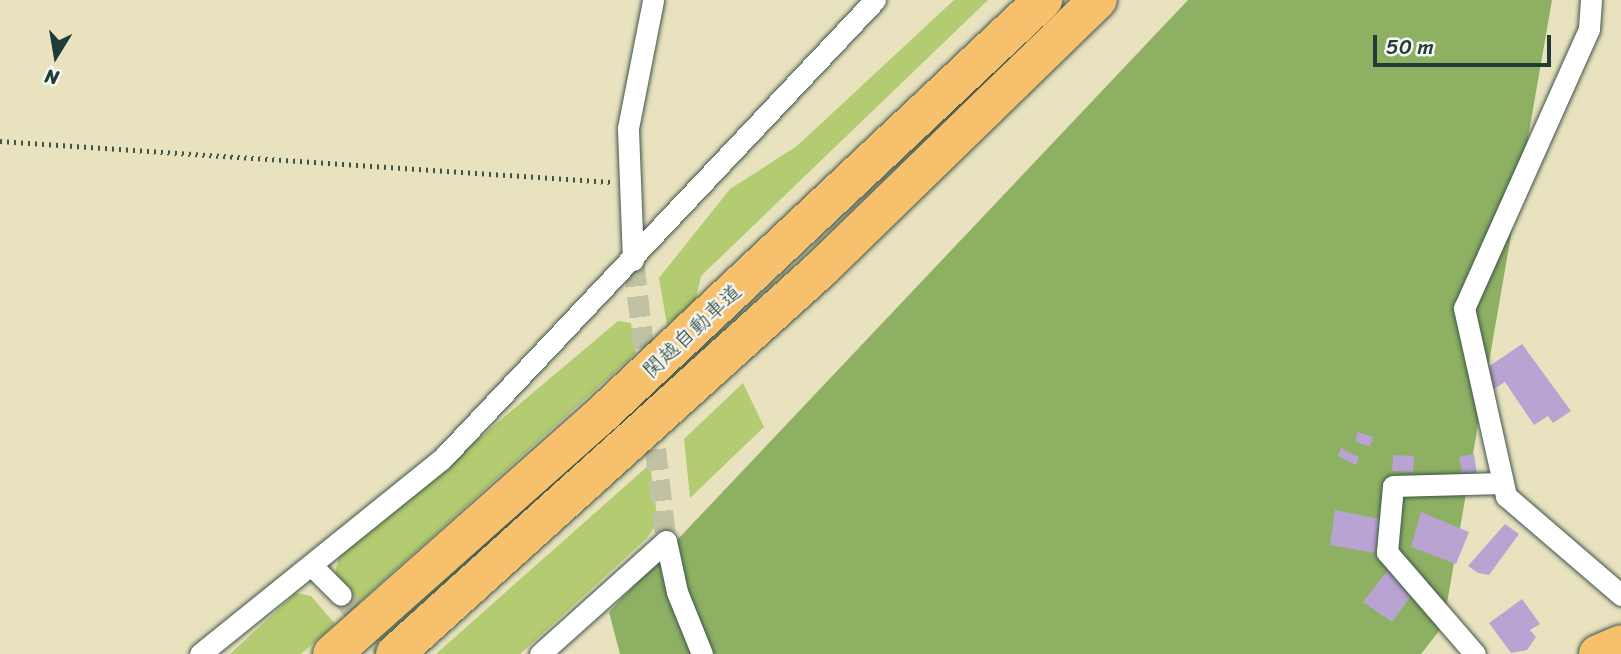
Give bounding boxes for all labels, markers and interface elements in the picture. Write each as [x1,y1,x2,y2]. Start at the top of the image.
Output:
north arrow [21,21,91,91]
scale bar [1376,21,1554,65]
text: 50 m [1386,28,1434,66]
text: N [42,60,62,95]
street label: 関越自動車道 [637,279,747,383]

